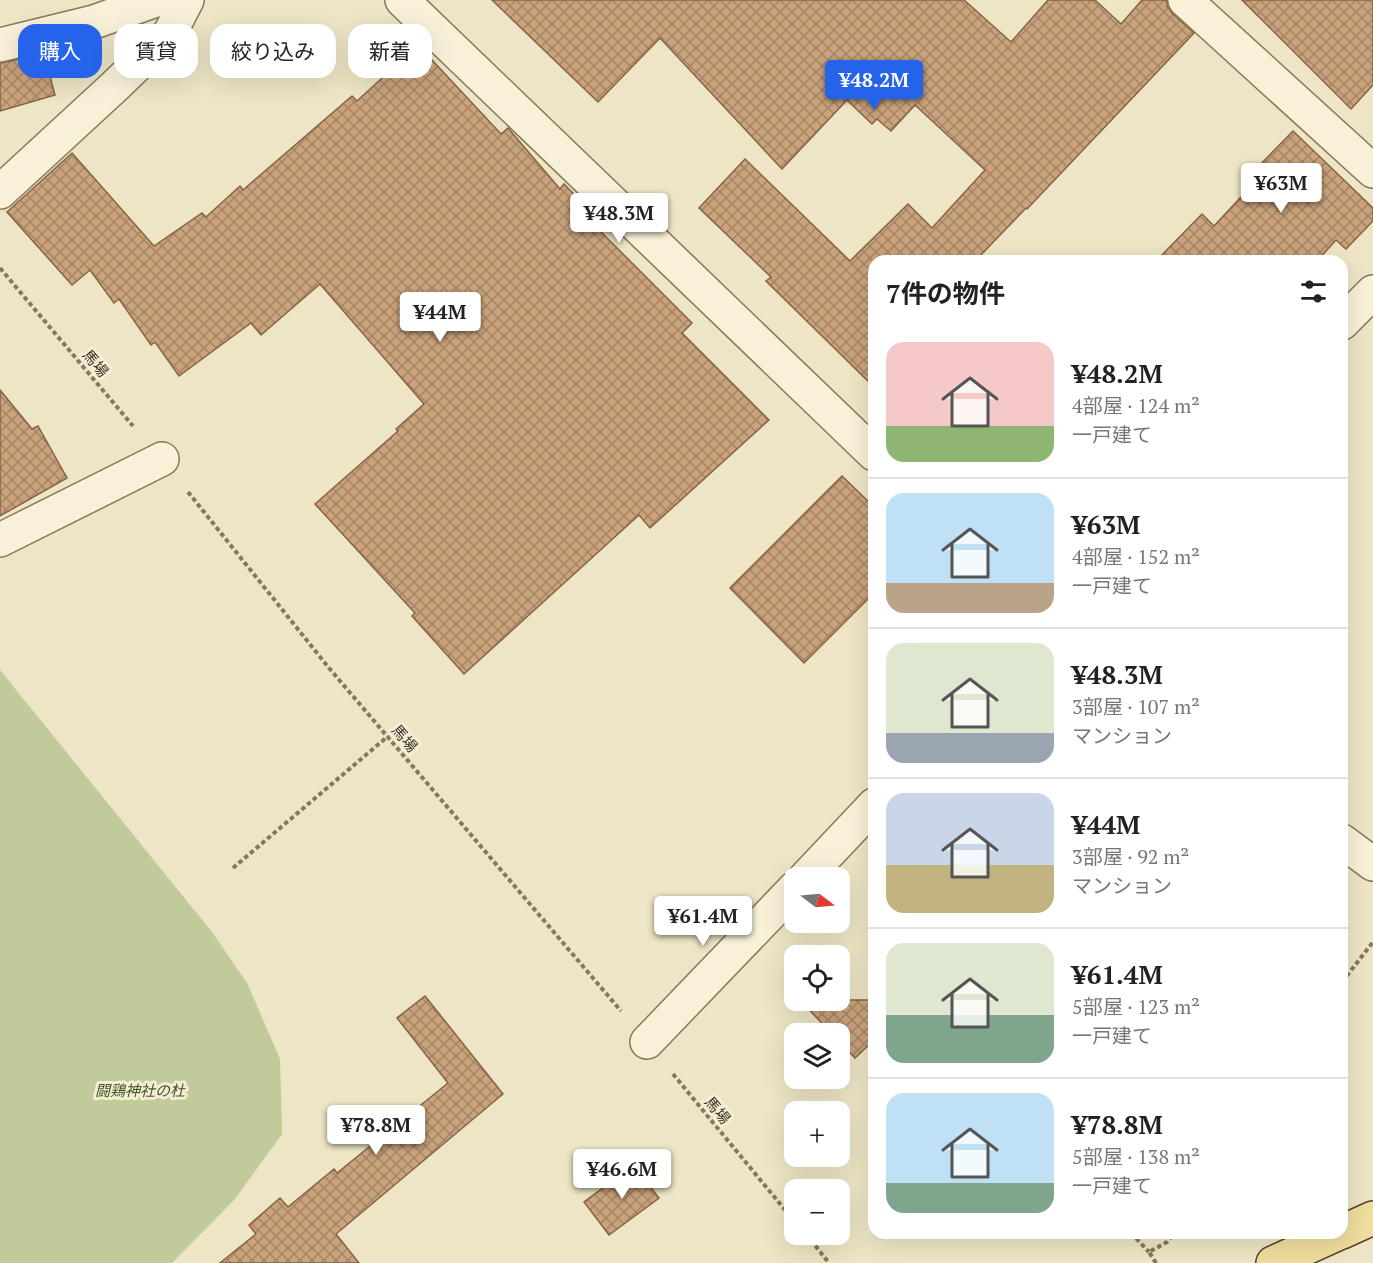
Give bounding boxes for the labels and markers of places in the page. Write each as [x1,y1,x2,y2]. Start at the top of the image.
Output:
pin: ¥48.2M [825,60,923,111]
pin: ¥63M [1245,163,1317,214]
pin: ¥48.3M [570,193,668,244]
pin: ¥44M [404,292,476,343]
pin: ¥61.4M [654,896,752,947]
pin: ¥78.8M [327,1105,425,1156]
pin: ¥46.6M [573,1149,671,1200]

